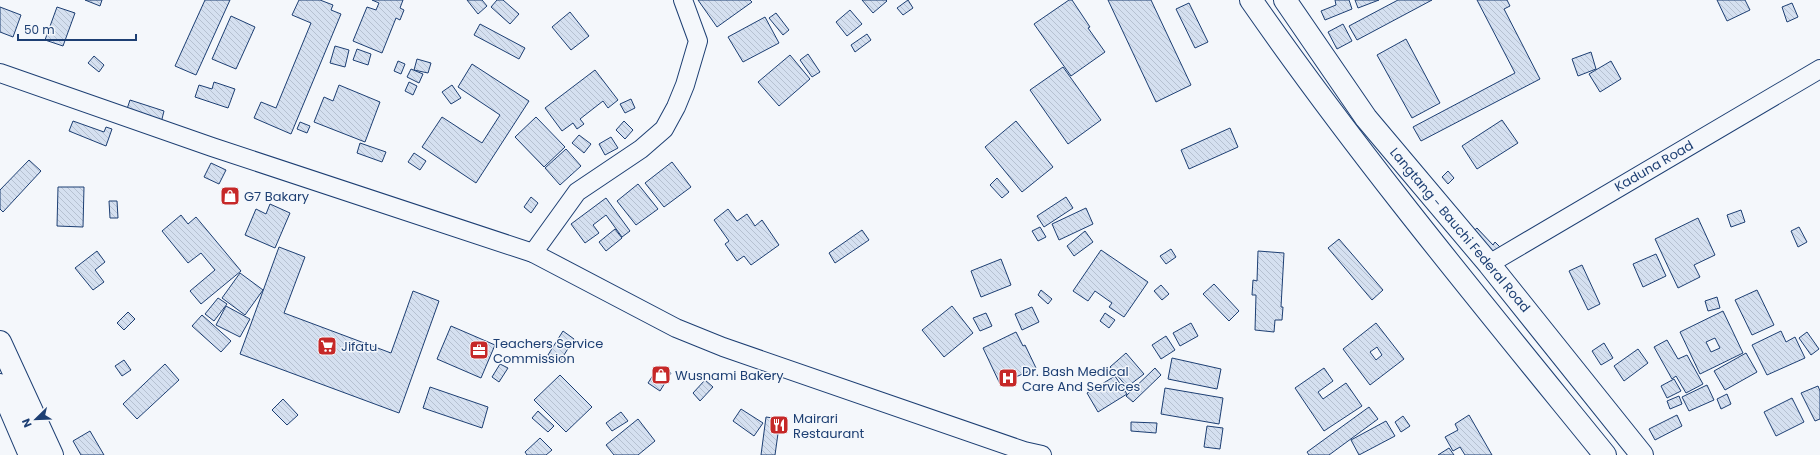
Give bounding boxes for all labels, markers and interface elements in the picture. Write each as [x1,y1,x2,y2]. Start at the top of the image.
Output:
scale bar [18,16,136,42]
text: 50 m [24,21,55,38]
street label: Kaduna Road [1611,136,1697,196]
street label: Langtang - Bauchi Federal Road [1385,144,1535,316]
shop icon: G7 Bakary [219,185,241,207]
place label: G7 Bakary [244,187,310,206]
place label: Teachers Service Commission [493,334,603,368]
supermarket icon: Jifatu [316,335,338,357]
place label: Jifatu [341,337,377,356]
office icon: Teachers Service Commission [468,339,490,361]
place label: Dr. Bash Medical Care And Services [1022,362,1141,396]
shop icon: Wusnami Bakery [650,364,672,386]
place label: Wusnami Bakery [675,366,784,385]
hospital icon: Dr. Bash Medical Care And Services [997,367,1019,389]
north arrow [16,399,56,439]
place label: Mairari Restaurant [793,409,865,443]
restaurant icon: Mairari Restaurant [768,414,790,436]
text: N [18,416,36,430]

